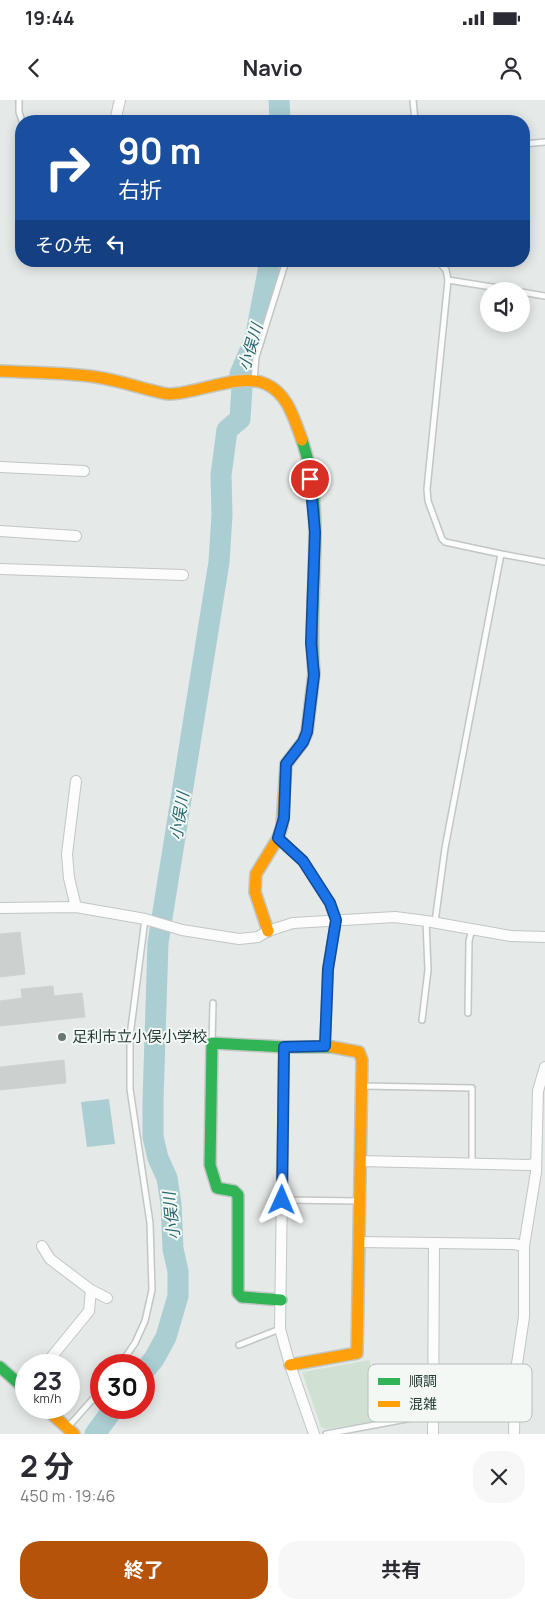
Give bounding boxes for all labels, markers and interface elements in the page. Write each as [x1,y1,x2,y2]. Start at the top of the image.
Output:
text: 19:44 [25,5,75,31]
text: Navio [243,53,302,83]
icon: back [20,54,48,82]
icon: person [497,54,525,82]
text: 90 m [118,127,201,175]
icon: right [35,135,100,200]
text: 右折 [118,175,162,205]
icon: left [102,230,130,258]
text: その先 [35,232,92,258]
map controls [480,282,530,332]
button: sound [480,282,530,332]
water label: 小俣川 [232,319,268,373]
pin [289,458,331,500]
icon: arrive [296,465,324,493]
water label: 小俣川 [164,789,194,841]
place label: 足利市立小俣小学校 [72,1026,207,1047]
marker: 足利市立小俣小学校 [56,1031,68,1043]
position arrow [255,1173,307,1225]
water label: 小俣川 [157,1189,184,1241]
speed limit sign: 30 [90,1354,155,1419]
text: 23 [33,1363,62,1398]
legend [368,1364,532,1422]
text: 順調 [409,1371,437,1390]
text: km/h [34,1390,61,1407]
text: 混雑 [409,1394,437,1413]
text: 2 分 [20,1445,74,1486]
button: close [473,1451,525,1503]
text: 450 m · 19:46 [20,1485,116,1507]
button: 終了 [20,1541,268,1599]
button: 共有 [278,1541,525,1599]

